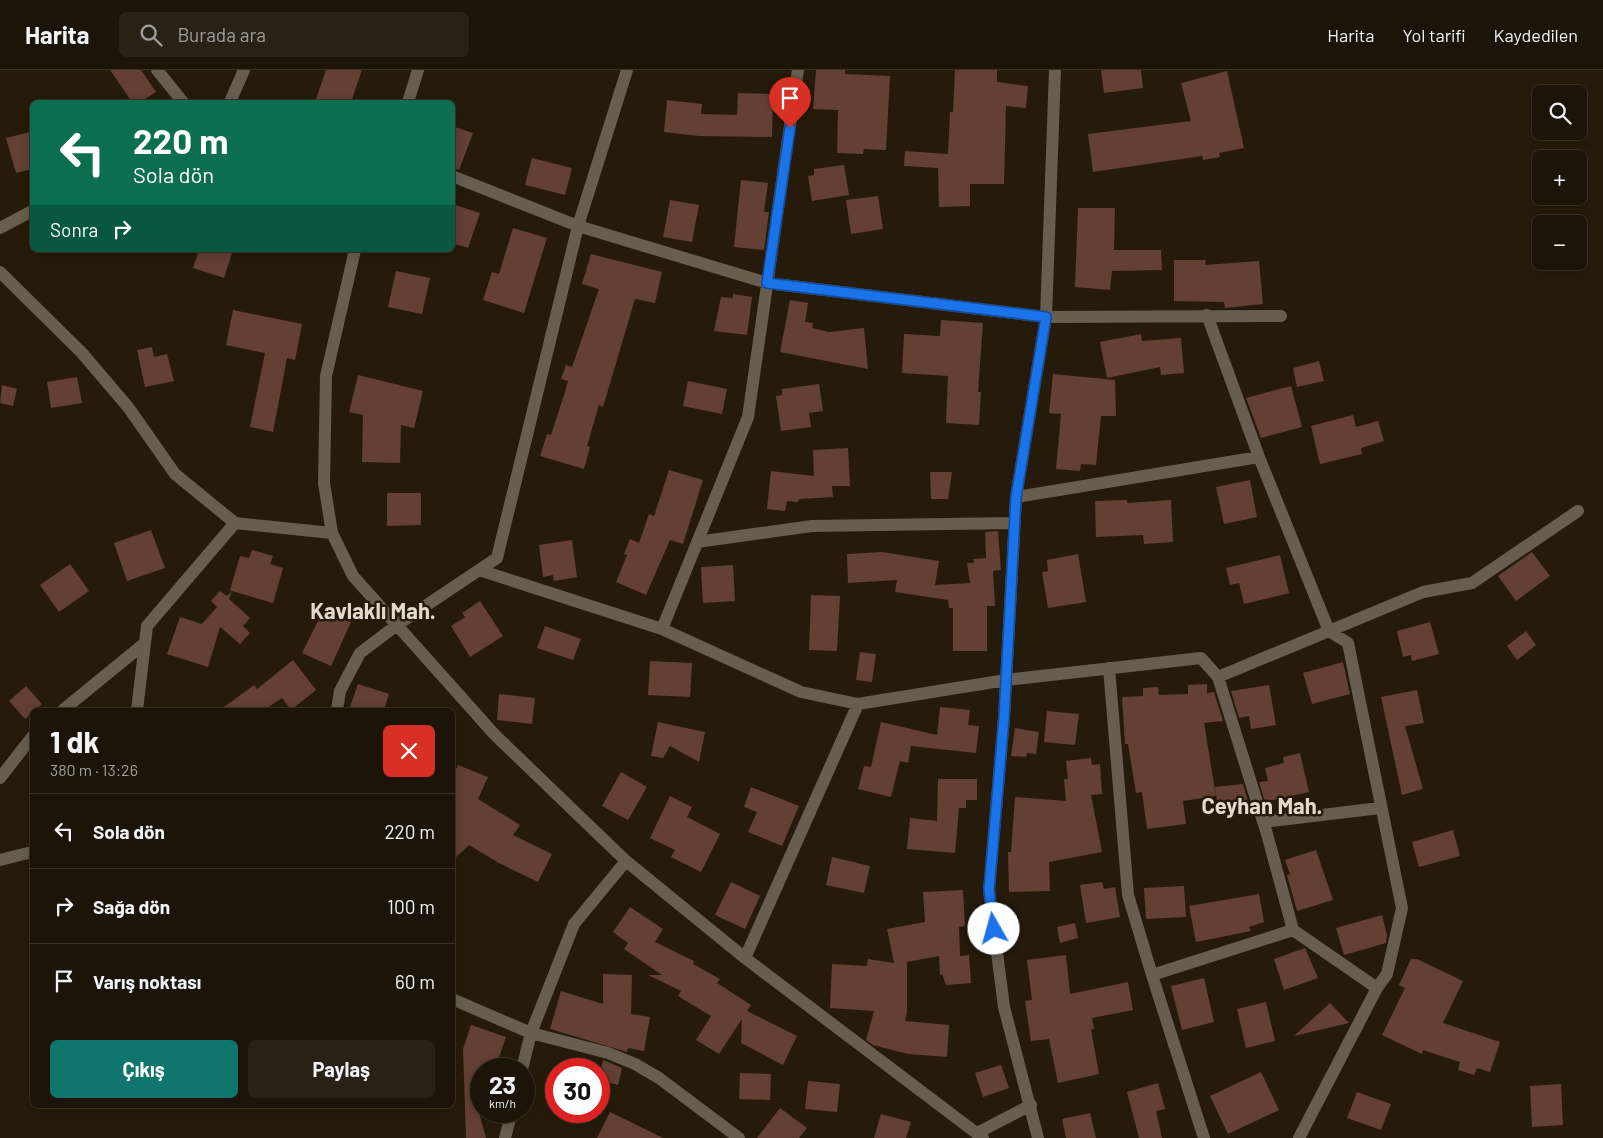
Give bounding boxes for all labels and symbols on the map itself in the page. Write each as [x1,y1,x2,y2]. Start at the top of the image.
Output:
pin [769,77,811,128]
district label: Kavlaklı Mah. [310,597,436,623]
district label: Ceyhan Mah. [1201,792,1323,818]
position arrow [967,902,1019,954]
speed limit sign: 30 [545,1058,610,1123]

